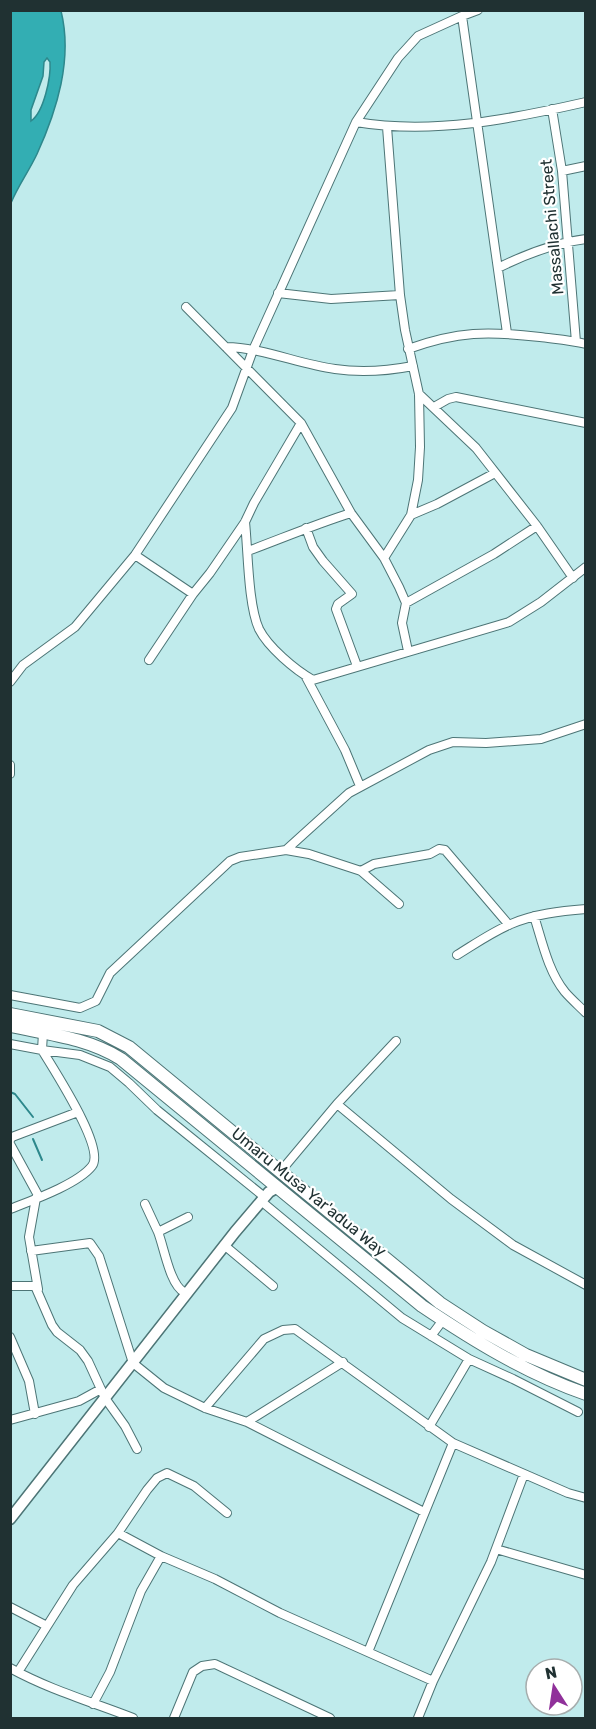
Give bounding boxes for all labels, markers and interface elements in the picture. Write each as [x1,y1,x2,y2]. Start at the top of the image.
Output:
street label: Massallachi Street [537,158,567,296]
street label: Umaru Musa Yar'adua Way [228,1124,390,1260]
north arrow [524,1657,584,1717]
text: N [543,1662,559,1683]

